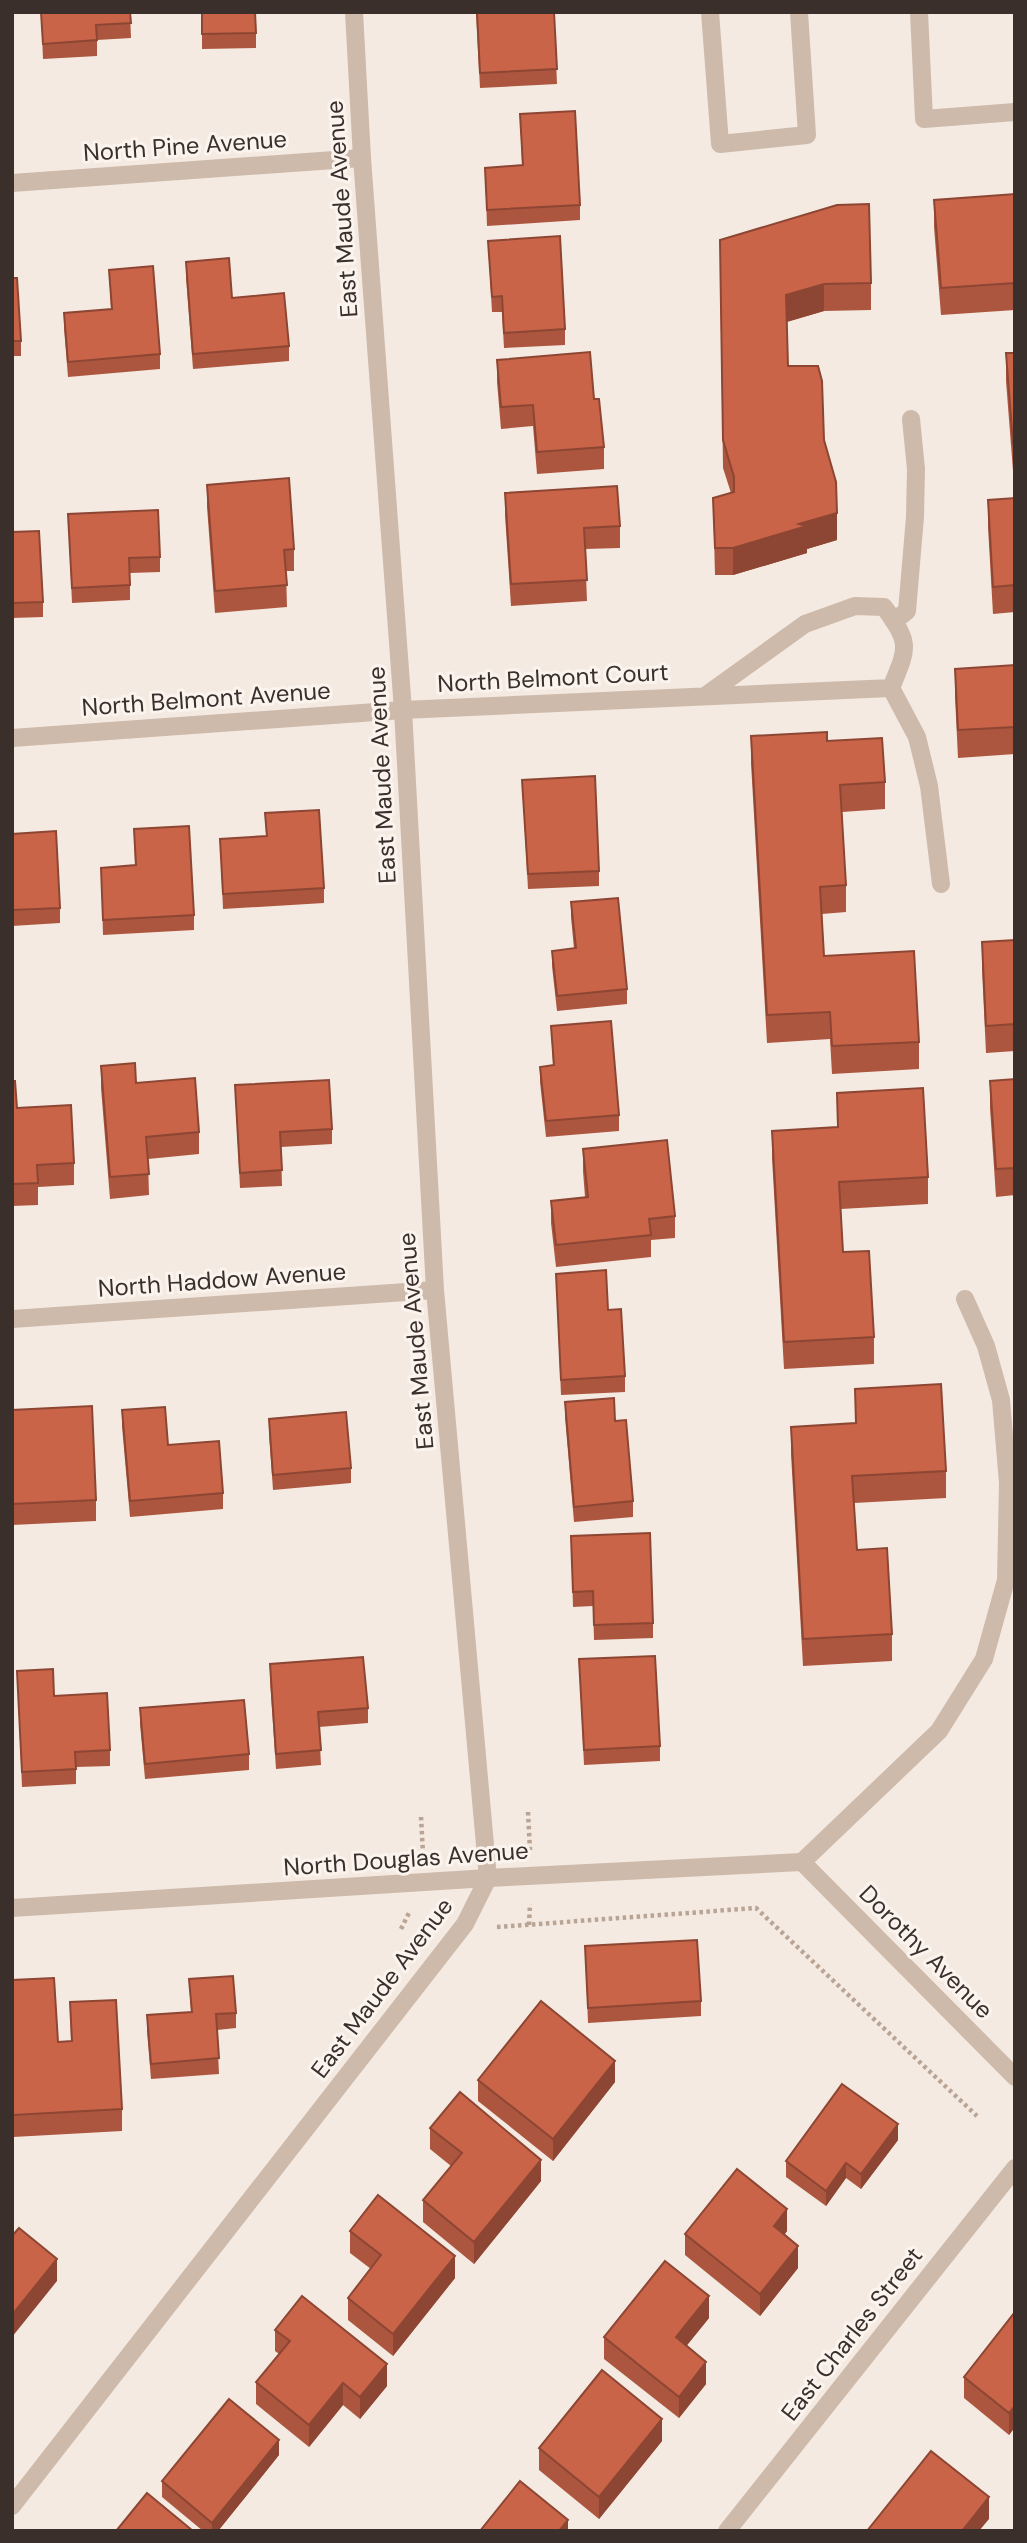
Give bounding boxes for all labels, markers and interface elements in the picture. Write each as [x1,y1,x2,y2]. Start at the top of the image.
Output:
street label: East Maude Avenue [318,99,365,319]
street label: North Pine Avenue [82,123,288,168]
street label: North Belmont Court [437,656,669,699]
street label: East Maude Avenue [360,666,403,884]
street label: North Belmont Avenue [80,674,331,723]
street label: East Maude Avenue [391,1231,440,1451]
street label: North Haddow Avenue [97,1255,347,1304]
street label: North Douglas Avenue [282,1834,530,1883]
street label: Dorothy Avenue [853,1878,1000,2025]
street label: East Maude Avenue [304,1892,459,2084]
street label: East Charles Street [774,2240,929,2427]

